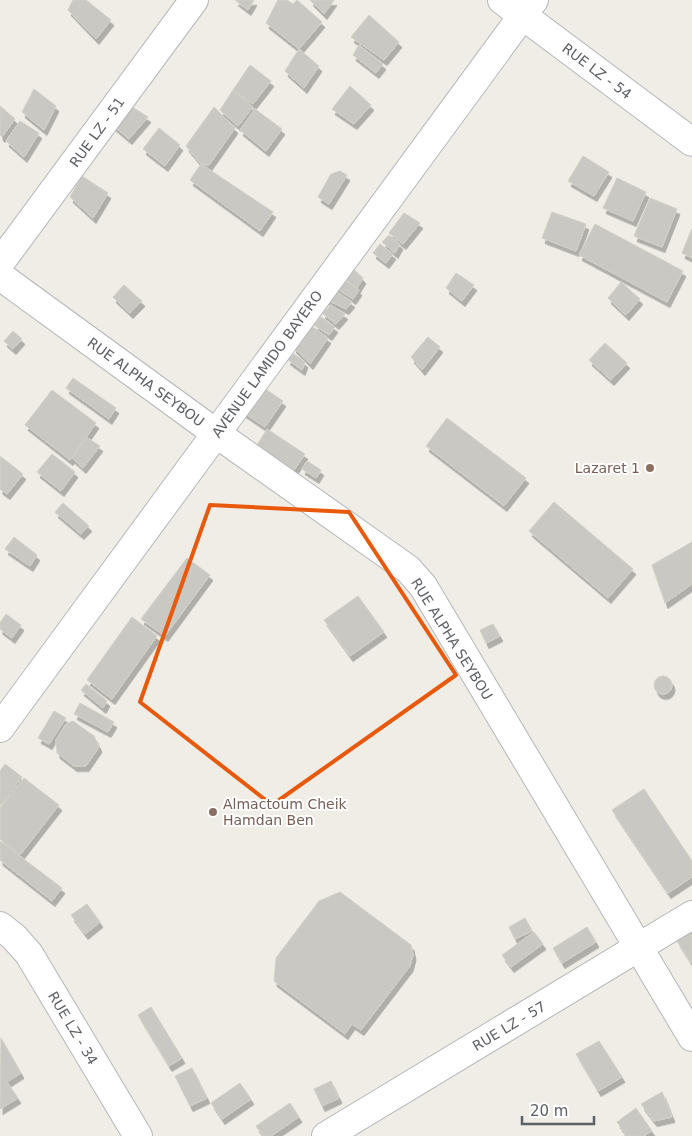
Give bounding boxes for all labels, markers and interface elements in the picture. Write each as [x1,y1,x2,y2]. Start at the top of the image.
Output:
street label: RUE LZ - 54 [559,40,635,102]
street label: RUE LZ - 51 [66,94,128,170]
street label: AVENUE LAMIDO BAYERO [208,287,326,441]
street label: RUE ALPHA SEYBOU [84,334,208,430]
place label: Lazaret 1 [575,460,640,476]
marker: Lazaret 1 [644,462,656,474]
street label: RUE ALPHA SEYBOU [408,575,496,703]
place label: Almactoum Cheik Hamdan Ben [223,796,348,828]
marker: Almactoum Cheik Hamdan Ben [207,806,219,818]
street label: RUE LZ - 34 [45,989,101,1068]
street label: RUE LZ - 57 [470,998,548,1054]
scale bar [522,1094,594,1126]
text: 20 m [530,1102,568,1120]

